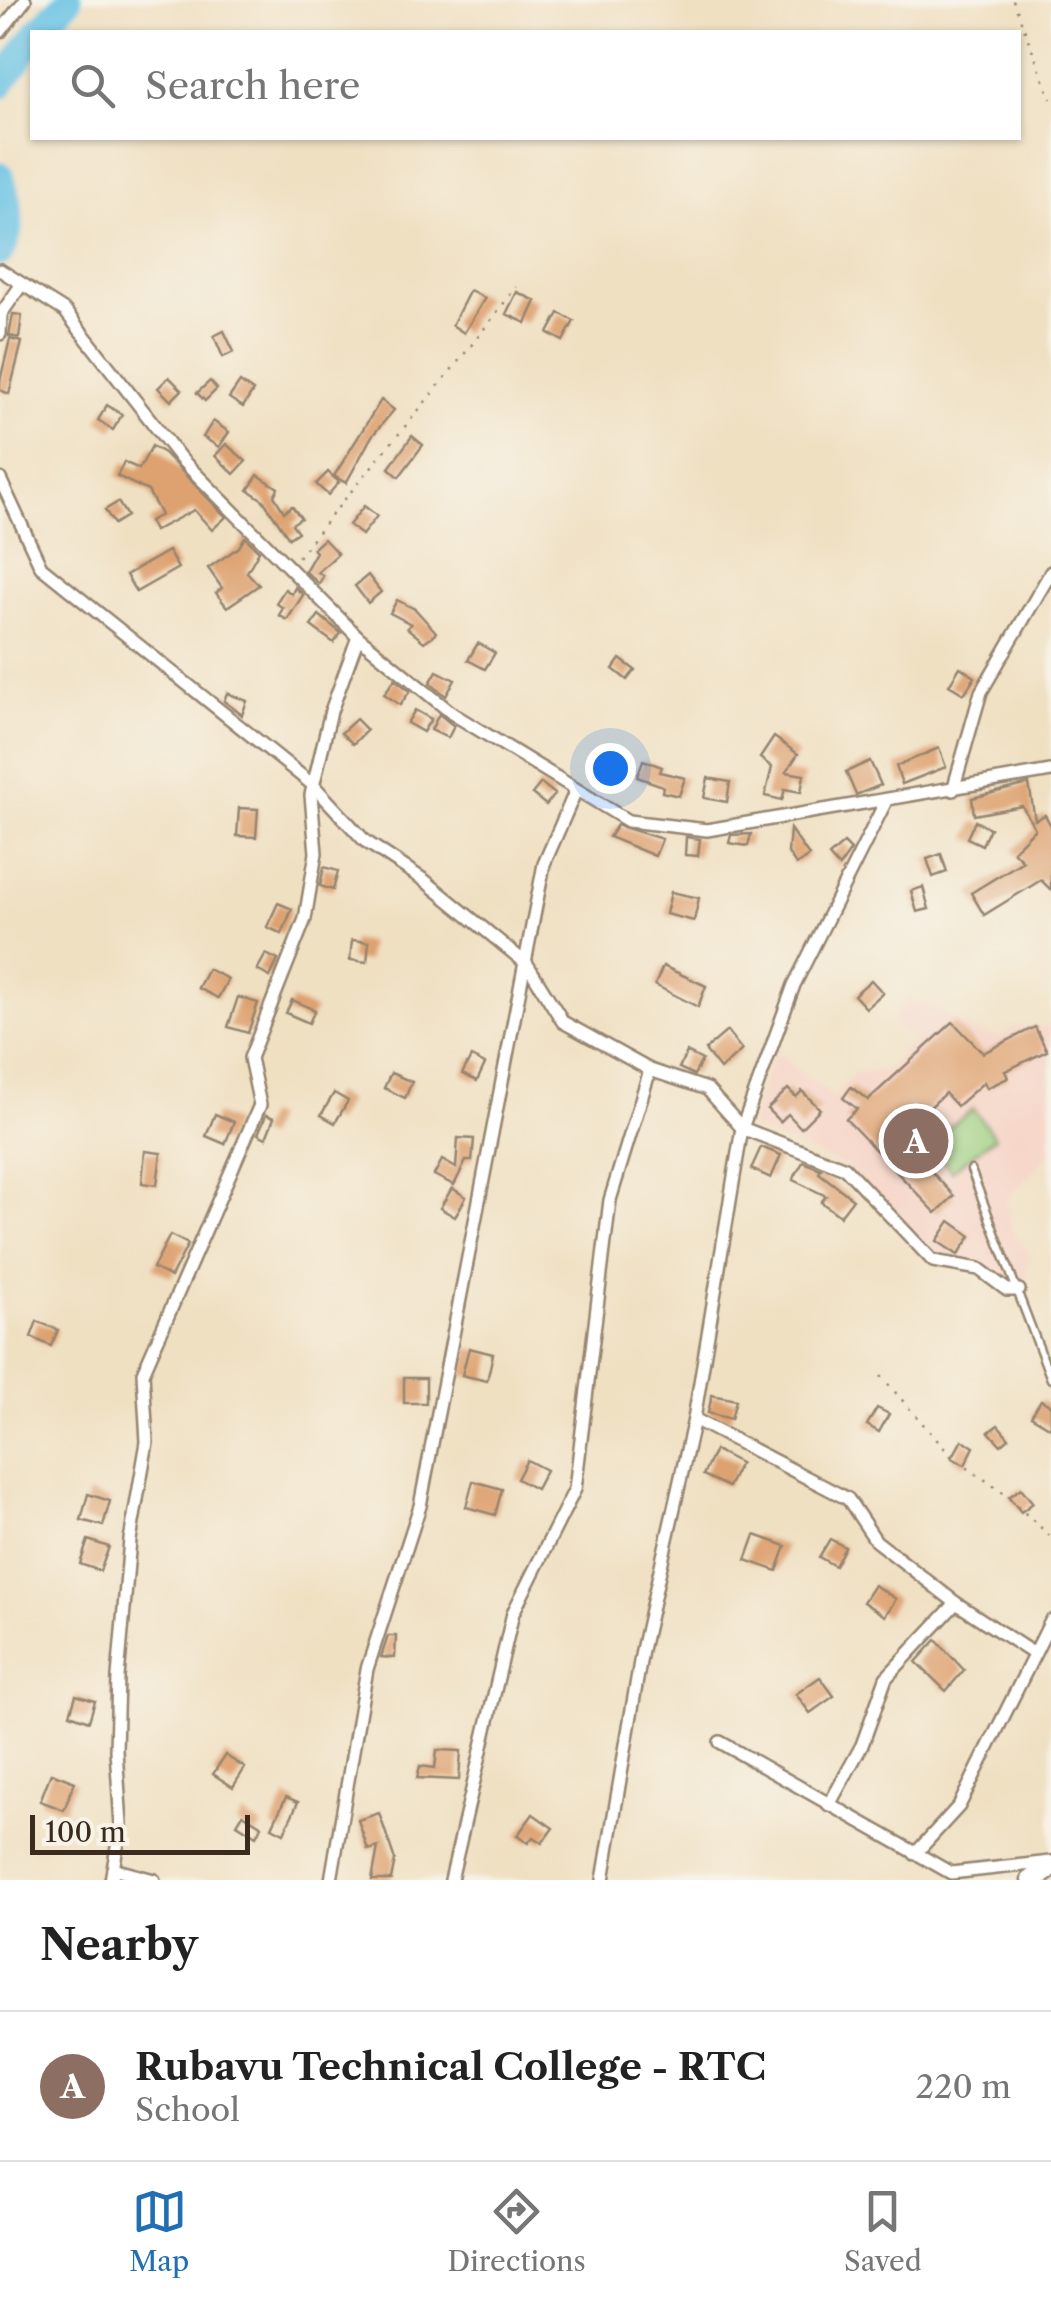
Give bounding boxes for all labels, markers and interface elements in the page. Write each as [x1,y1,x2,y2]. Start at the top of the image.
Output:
search box [30,30,1021,140]
icon: search [65,58,120,113]
text: Search here [145,62,360,109]
your location [585,743,636,794]
pin: A [884,1104,948,1178]
scale bar [30,1810,250,1854]
text: 100 m [45,1815,126,1849]
text: Nearby [40,1919,198,1971]
text: Rubavu Technical College - RTC [135,2043,766,2090]
text: A [60,2067,85,2106]
text: 220 m [916,2067,1011,2106]
text: School [135,2090,240,2129]
tab: Map [129,2184,189,2278]
tab: Directions [447,2184,586,2278]
tab: Saved [844,2184,922,2278]

